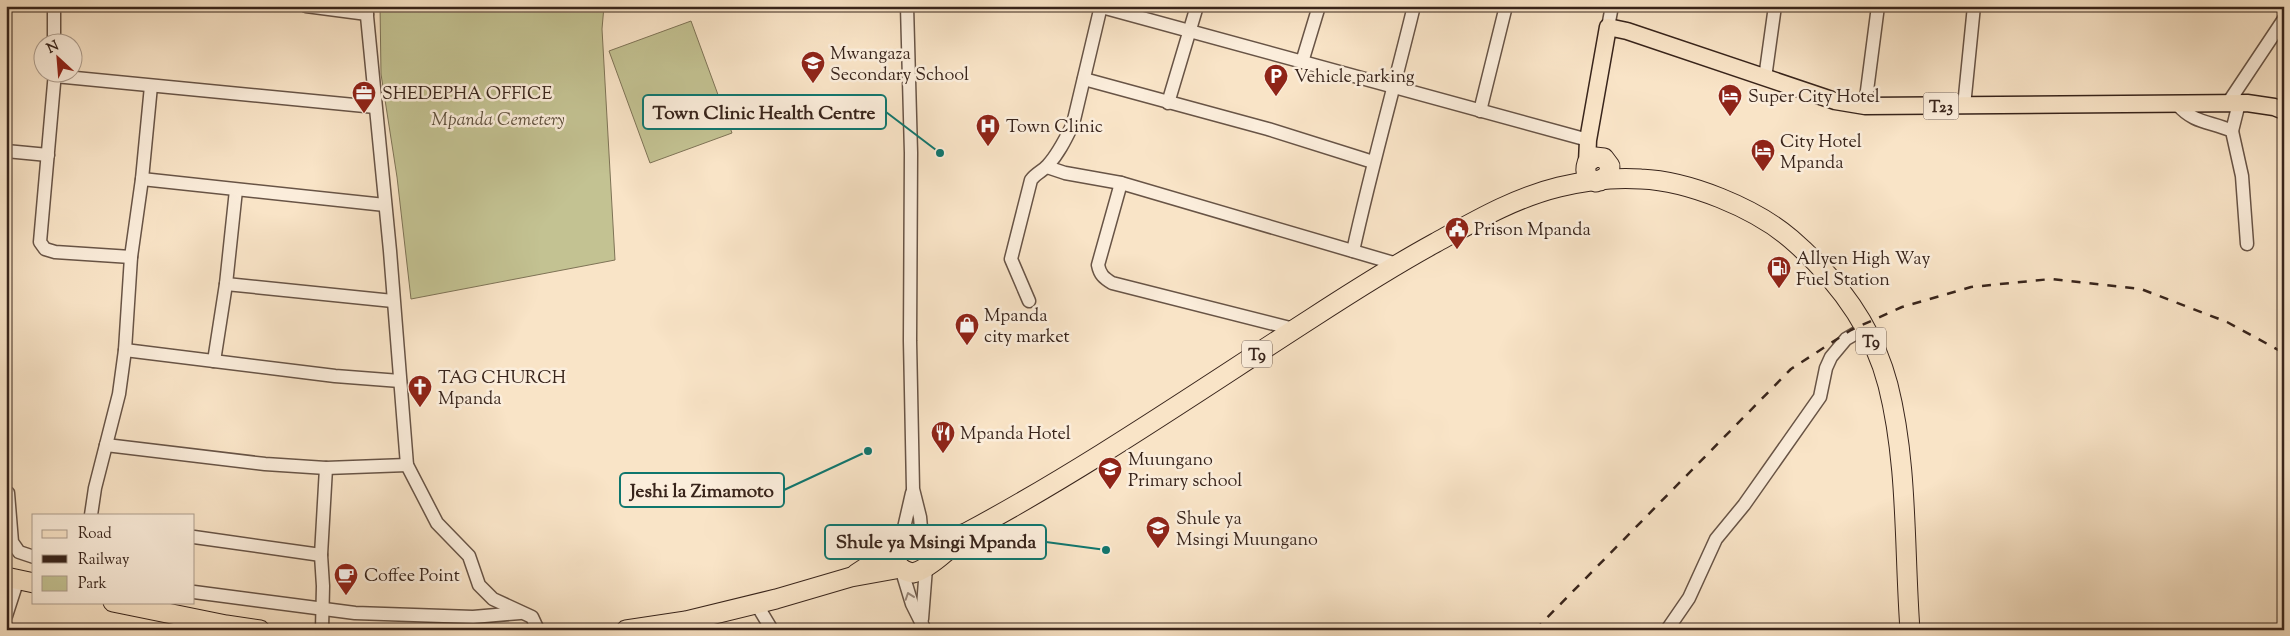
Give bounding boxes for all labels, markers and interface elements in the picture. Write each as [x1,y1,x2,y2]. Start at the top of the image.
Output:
north arrow [32,32,82,82]
text: N [44,37,63,60]
place label: Mwangaza Secondary School [830,42,969,89]
school or university icon: Mwangaza Secondary School [800,50,826,84]
parking icon: Vehicle parking [1263,63,1289,97]
place label: Vehicle parking [1294,65,1415,91]
office icon: SHEDEPHA OFFICE [351,80,377,114]
place label: SHEDEPHA OFFICE [382,82,553,108]
hotel icon: Super City Hotel [1717,83,1743,117]
place label: Super City Hotel [1748,85,1880,111]
road number: T23 [1924,92,1958,120]
callout: Town Clinic Health Centre [643,95,886,129]
text: Town Clinic Health Centre [653,101,876,128]
park label: Mpanda Cemetery [431,108,565,134]
hospital icon: Town Clinic [975,113,1001,147]
place label: Town Clinic [1006,115,1103,141]
place label: City Hotel Mpanda [1780,130,1862,177]
hotel icon: City Hotel Mpanda [1750,138,1776,172]
public building icon: Prison Mpanda [1444,216,1470,250]
place label: Prison Mpanda [1474,218,1591,244]
place label: Allyen High Way Fuel Station [1796,247,1930,294]
fuel station icon: Allyen High Way Fuel Station [1766,255,1792,289]
place label: Mpanda city market [984,304,1070,351]
shop icon: Mpanda city market [954,312,980,346]
road number: T9 [1856,328,1886,354]
road number: T9 [1242,340,1272,368]
place label: TAG CHURCH Mpanda [438,366,566,413]
church icon: TAG CHURCH Mpanda [407,374,433,408]
restaurant icon: Mpanda Hotel [930,420,956,454]
place label: Mpanda Hotel [960,422,1071,448]
place label: Muungano Primary school [1128,448,1242,495]
school or university icon: Muungano Primary school [1097,456,1123,490]
callout: Jeshi la Zimamoto [620,473,784,507]
text: Jeshi la Zimamoto [628,479,775,506]
place label: Shule ya Msingi Muungano [1176,507,1318,554]
legend [32,514,195,604]
school or university icon: Shule ya Msingi Muungano [1145,515,1171,549]
text: Road [78,524,112,545]
callout: Shule ya Msingi Mpanda [825,525,1046,559]
text: Shule ya Msingi Mpanda [836,530,1037,557]
text: Railway [78,550,130,571]
cafe icon: Coffee Point [333,562,359,596]
place label: Coffee Point [364,564,460,590]
text: Park [78,574,107,595]
one-way arrow [905,592,915,600]

